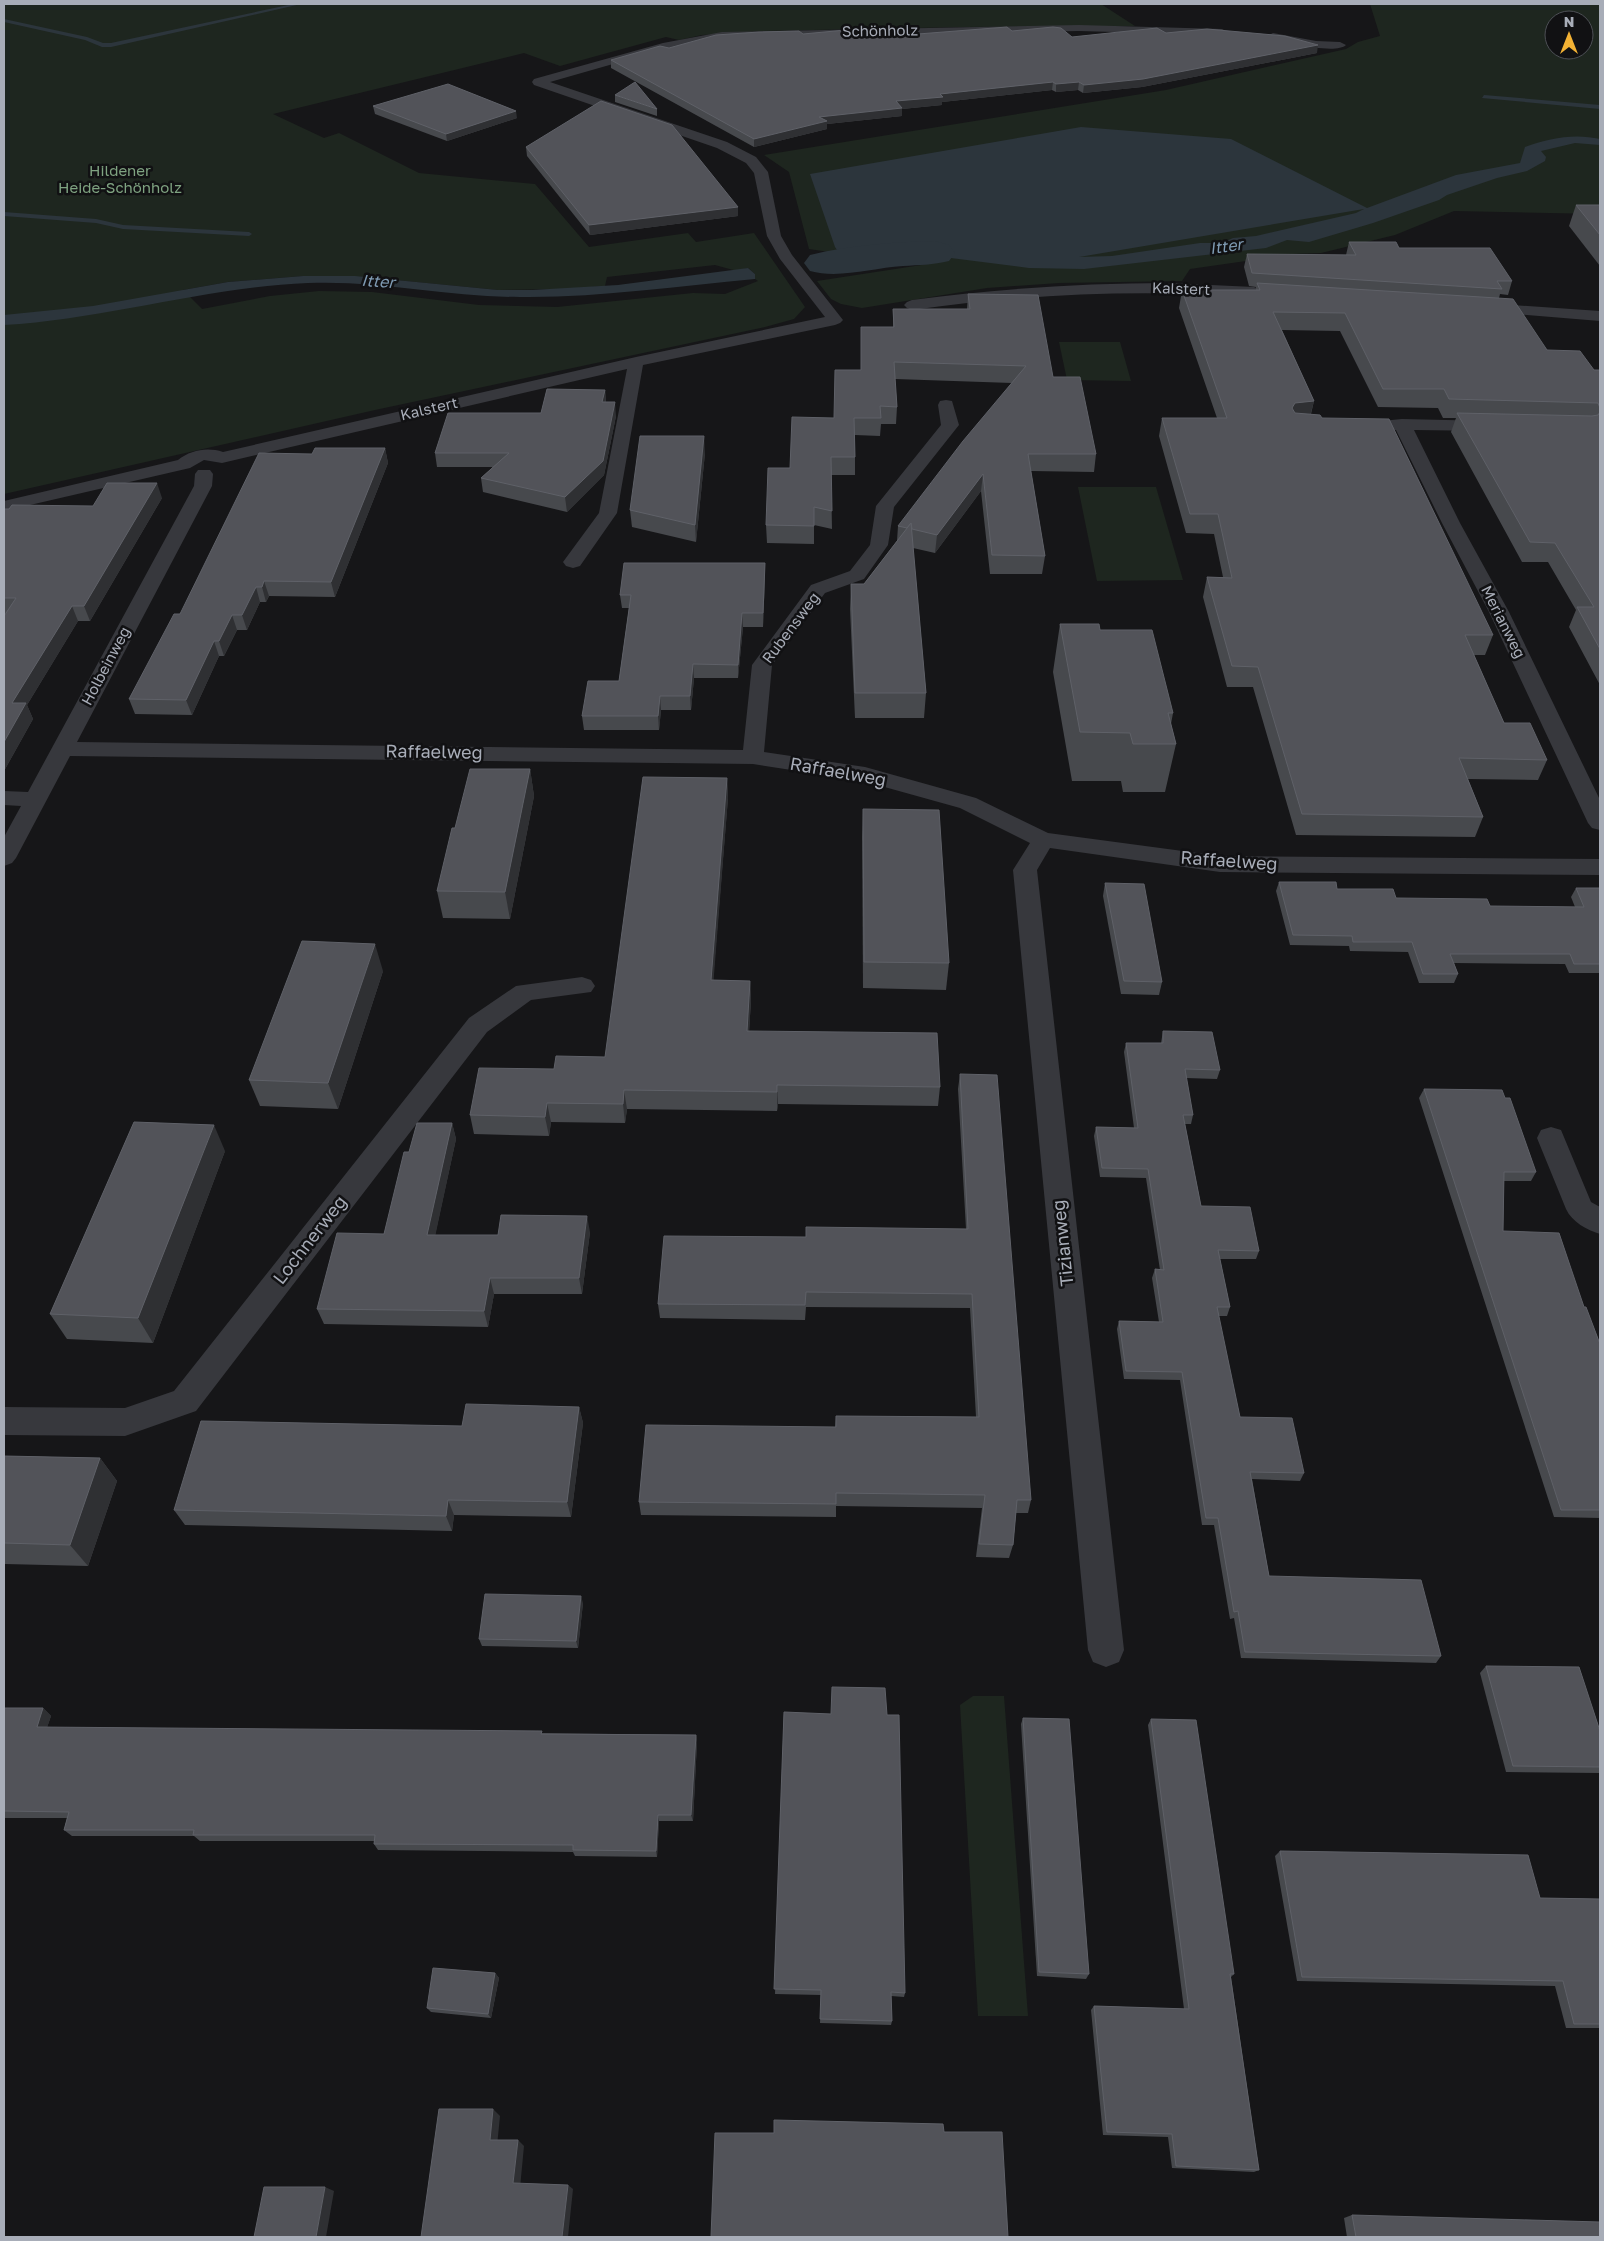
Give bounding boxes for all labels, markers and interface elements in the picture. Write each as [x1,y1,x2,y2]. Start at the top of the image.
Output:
north arrow [1544,10,1594,60]
text: N [1564,13,1574,30]
street label: Schönholz [842,20,919,40]
park label: Hildener Heide-Schönholz [58,161,182,196]
water label: Itter [1208,233,1247,258]
water label: Itter [361,270,398,292]
street label: Kalstert [1152,278,1210,298]
street label: Kalstert [398,393,459,423]
street label: Merianweg [1478,582,1530,661]
street label: Rubensweg [758,588,823,666]
street label: Holbeinweg [77,623,133,708]
street label: Raffaelweg [385,739,483,763]
street label: Raffaelweg [788,752,888,790]
street label: Raffaelweg [1180,846,1278,874]
street label: Lochnerweg [268,1191,351,1288]
street label: Tizianweg [1047,1199,1077,1288]

